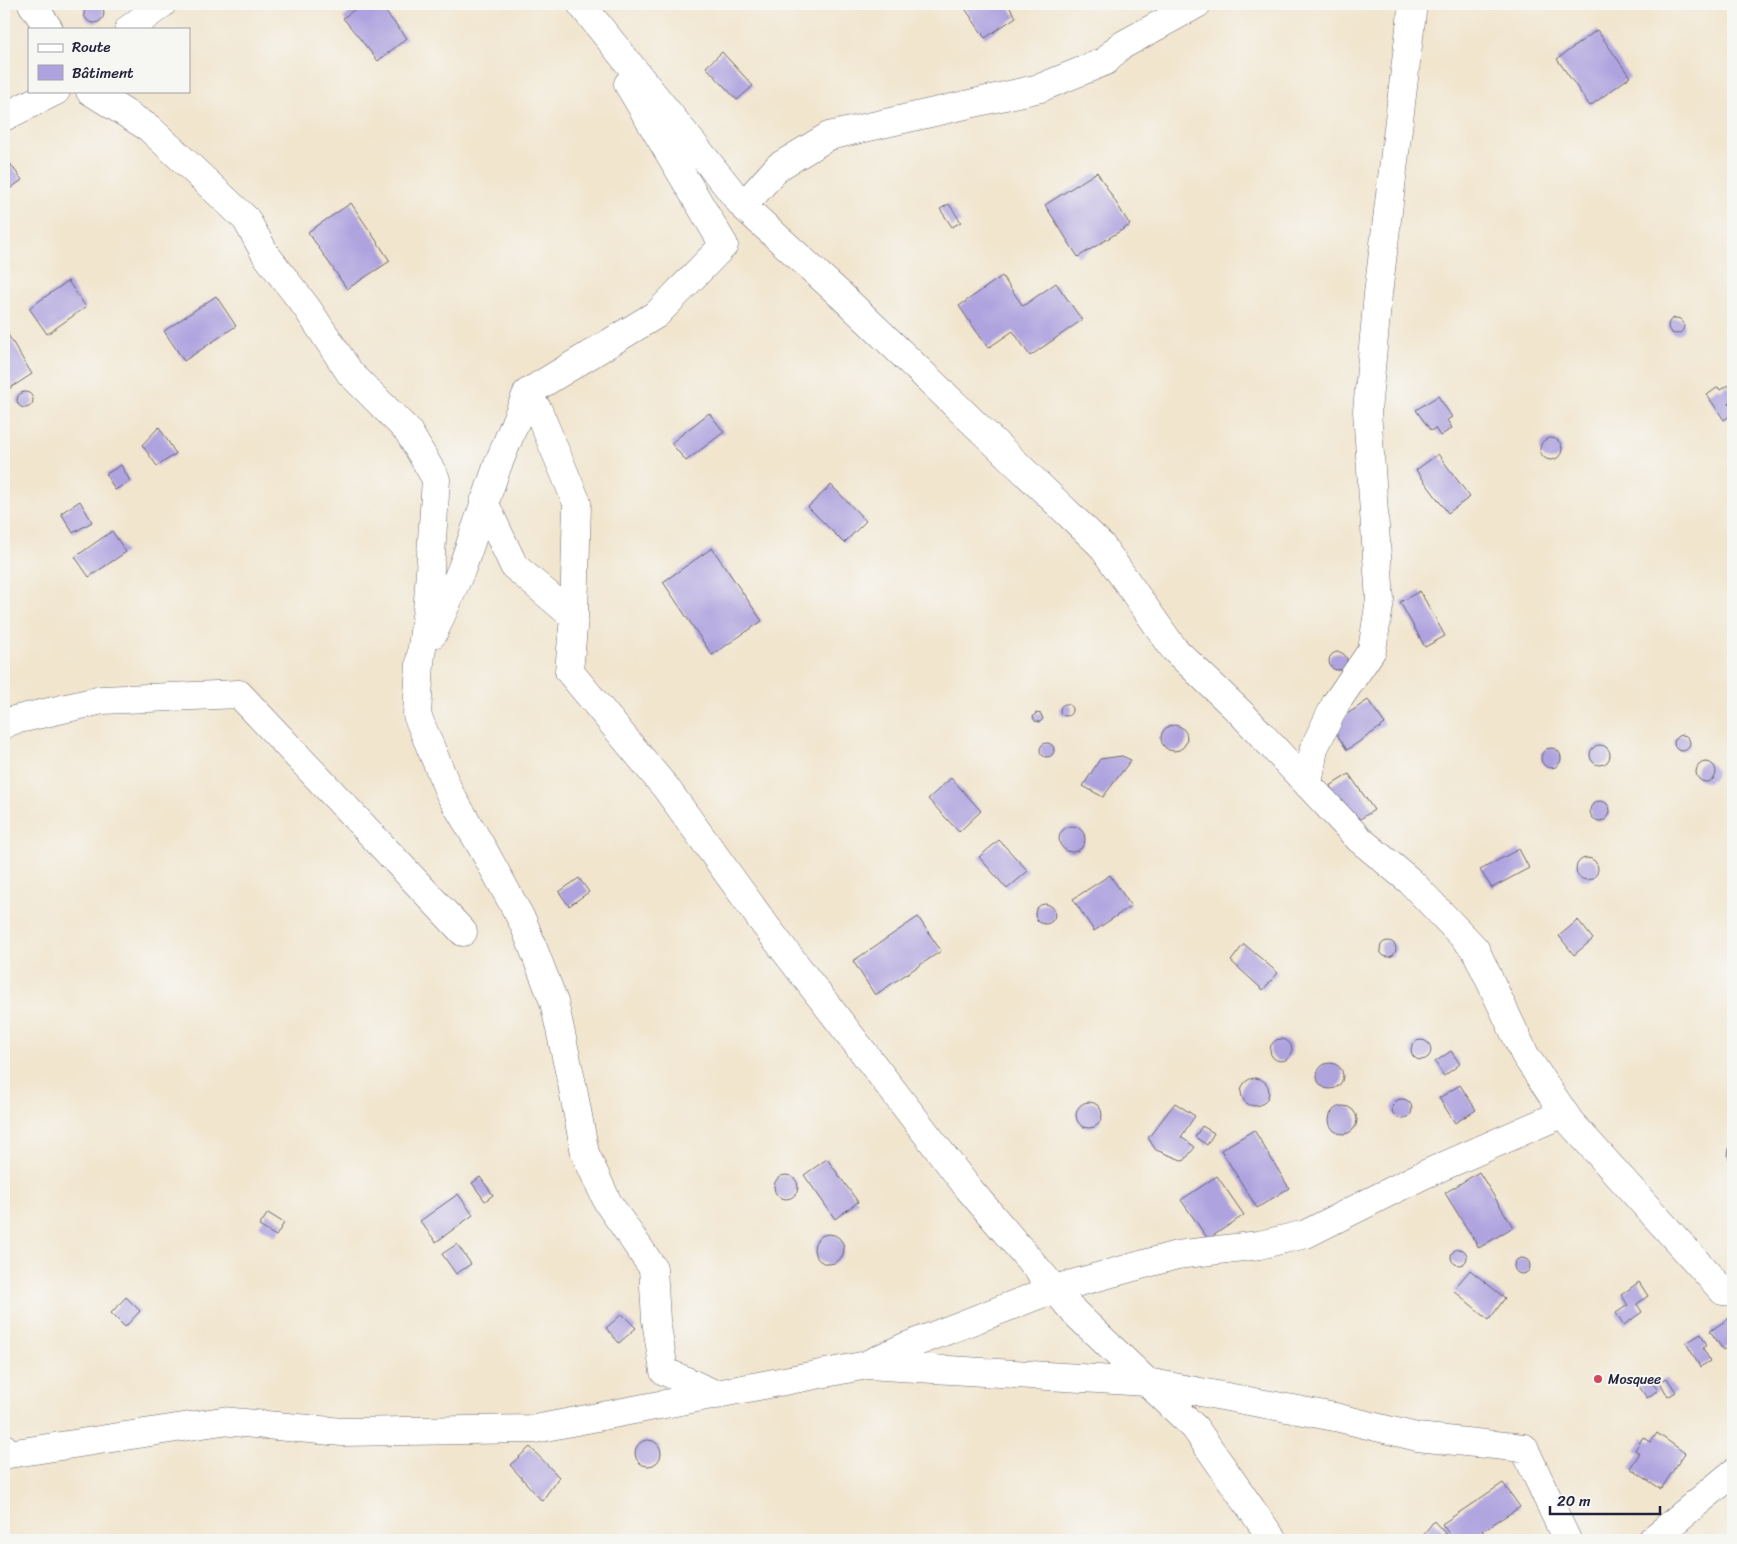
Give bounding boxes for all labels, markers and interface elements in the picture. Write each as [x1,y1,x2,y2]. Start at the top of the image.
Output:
legend [28,28,190,92]
text: Route [72,34,111,60]
text: Bâtiment [72,60,134,86]
place label: Mosquee [1608,1367,1661,1392]
marker: Mosquee [1592,1373,1604,1385]
scale bar [1550,1484,1660,1516]
text: 20 m [1557,1488,1591,1514]

